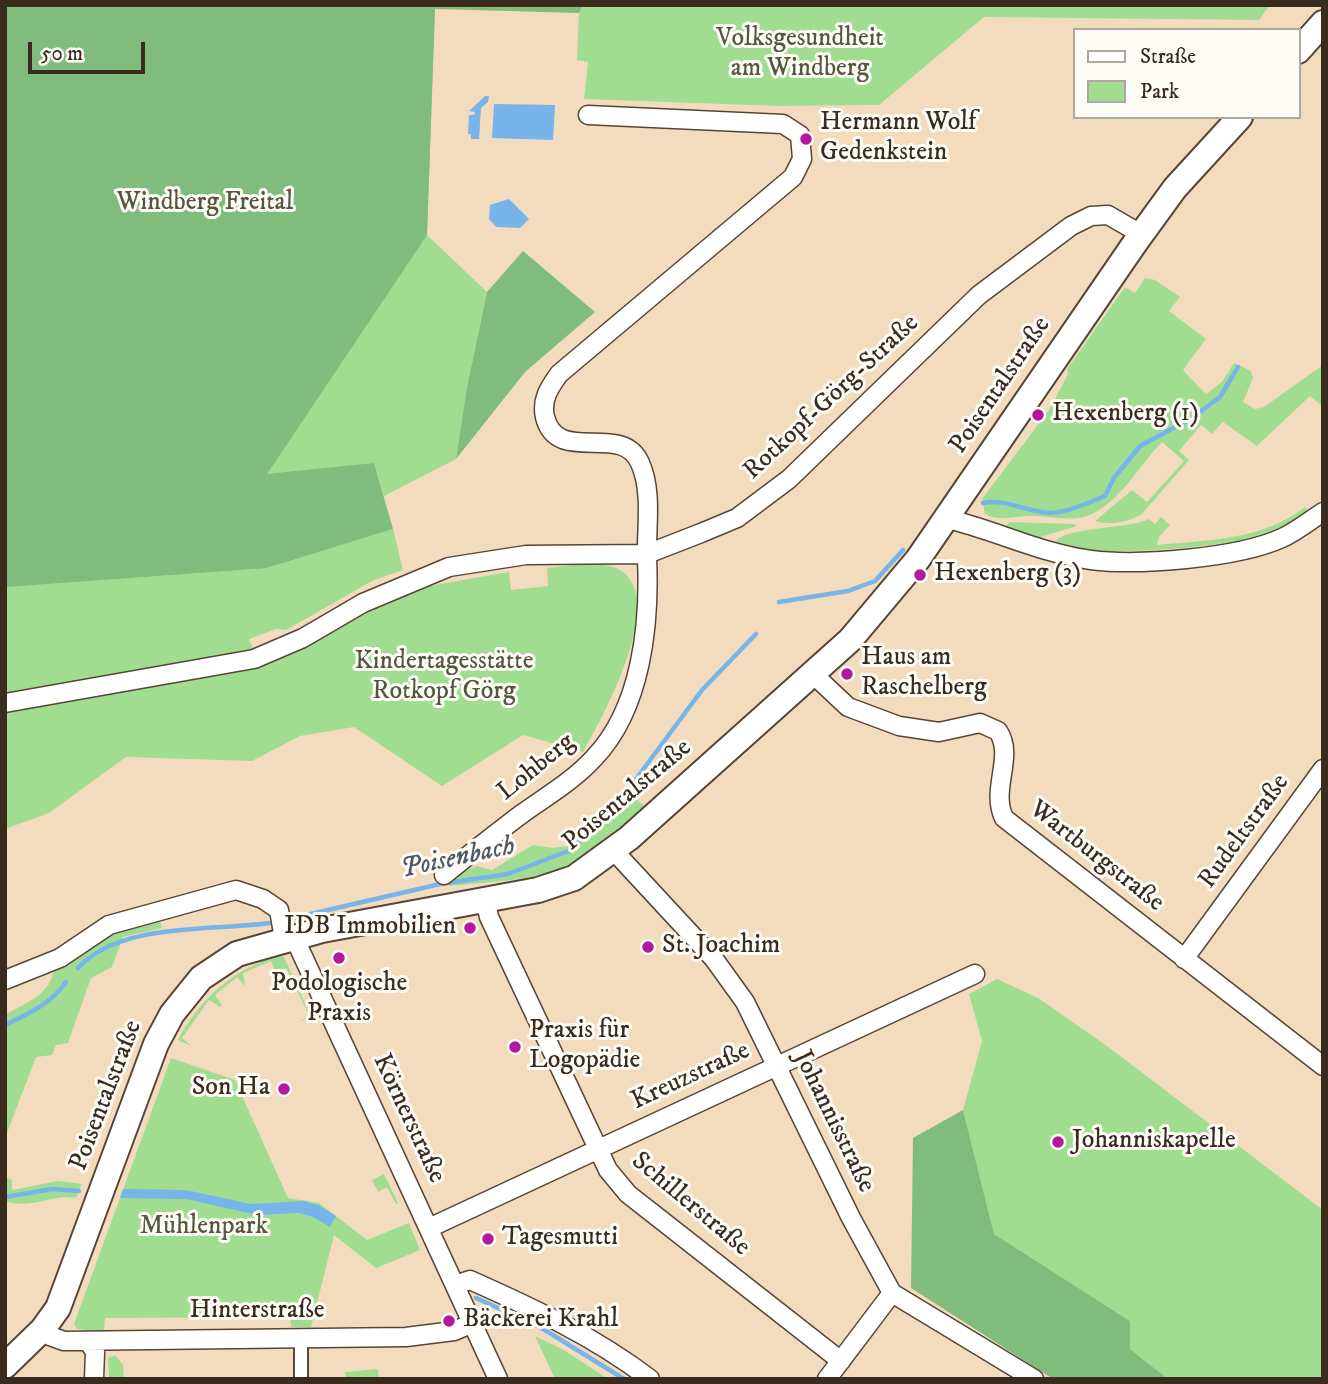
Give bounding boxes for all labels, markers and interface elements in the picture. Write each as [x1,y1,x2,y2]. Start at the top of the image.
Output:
park label: Volksgesundheit am Windberg [716,24,884,86]
scale bar [32,28,149,72]
legend [1072,28,1300,119]
text: 50 m [41,41,83,67]
text: Straße [1140,44,1196,70]
text: Park [1140,79,1179,105]
place label: Hermann Wolf Gedenkstein [820,108,976,170]
marker: Hermann Wolf Gedenkstein [798,131,814,147]
park label: Windberg Freital [117,188,293,220]
street label: Rotkopf-Görg-Straße [738,309,926,487]
street label: Poisentalstraße [944,312,1058,460]
place label: Hexenberg (1) [1052,399,1199,431]
marker: Hexenberg (1) [1030,407,1046,423]
place label: Hexenberg (3) [934,559,1081,591]
marker: Hexenberg (3) [912,567,928,583]
place label: Haus am Raschelberg [861,643,987,704]
park label: Kindertagesstätte Rotkopf Görg [355,647,533,708]
marker: Haus am Raschelberg [839,666,855,682]
street label: Lohberg [492,728,582,808]
street label: Poisentalstraße [557,733,699,859]
street label: Rudeltstraße [1193,769,1297,895]
street label: Wartburgstraße [1022,795,1170,919]
water label: Poisenbach [398,830,518,888]
place label: IDB Immobilien [284,912,456,944]
marker: IDB Immobilien [462,920,478,936]
place label: St. Joachim [662,931,780,963]
marker: St. Joachim [640,939,656,955]
marker: Podologische Praxis [331,950,347,966]
place label: Podologische Praxis [271,969,407,1030]
place label: Praxis für Logopädie [529,1016,640,1078]
street label: Poisentalstraße [64,1017,150,1175]
street label: Kreuzstraße [627,1036,755,1118]
marker: Praxis für Logopädie [507,1039,523,1055]
street label: Johannisstraße [785,1046,881,1198]
street label: Körnerstraße [365,1050,451,1188]
place label: Son Ha [192,1073,270,1105]
marker: Son Ha [276,1081,292,1097]
place label: Johanniskapelle [1072,1126,1236,1158]
marker: Johanniskapelle [1050,1134,1066,1150]
street label: Schillerstraße [624,1146,756,1264]
park label: Mühlenpark [140,1212,268,1244]
place label: Tagesmutti [502,1223,618,1255]
marker: Tagesmutti [480,1231,496,1247]
street label: Hinterstraße [190,1296,324,1328]
place label: Bäckerei Krahl [463,1305,618,1337]
marker: Bäckerei Krahl [441,1313,457,1329]

